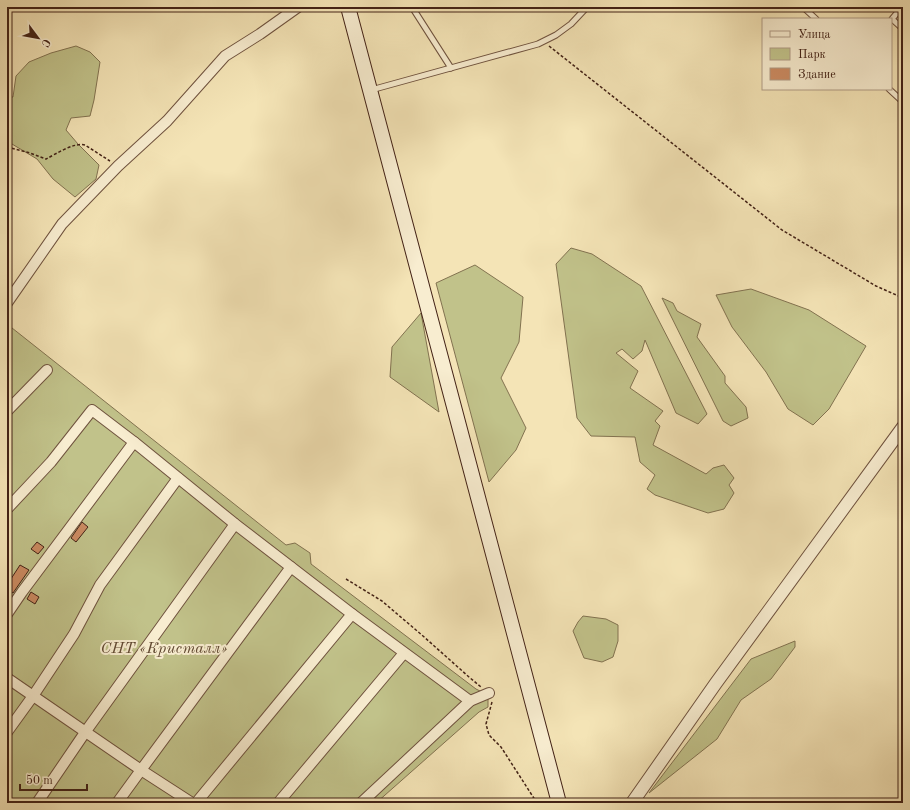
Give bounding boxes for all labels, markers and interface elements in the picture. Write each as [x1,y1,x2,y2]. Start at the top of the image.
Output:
north arrow [18,18,58,58]
legend [762,18,892,90]
text: Улица [798,29,831,41]
text: С [39,37,52,48]
text: Парк [798,49,826,61]
text: Здание [798,69,836,81]
park label: СНТ «Кристалл» [100,641,228,657]
scale bar [20,766,87,792]
text: 50 m [26,774,53,787]

